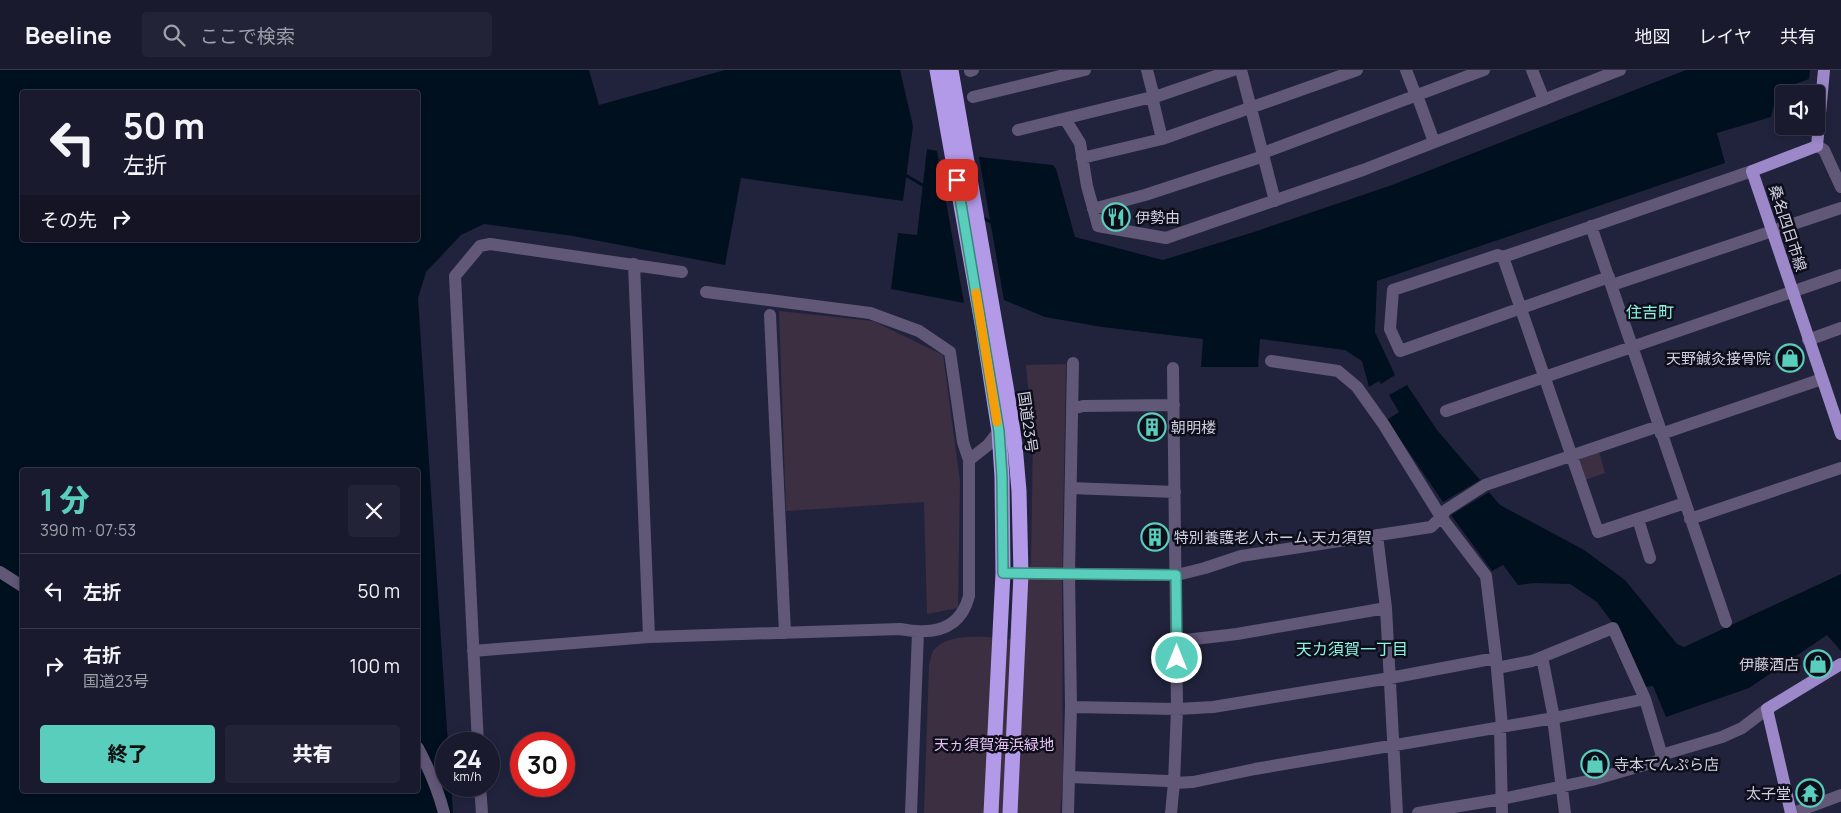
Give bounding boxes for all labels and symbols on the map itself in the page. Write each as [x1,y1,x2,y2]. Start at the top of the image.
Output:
pin [936,159,978,201]
street label: 桑名四日市線 [1764,182,1812,274]
restaurant icon: 伊勢由 [1101,202,1131,232]
place label: 伊勢由 [1135,207,1180,228]
district label: 住吉町 [1626,301,1674,323]
shop icon: 天野鍼灸接骨院 [1775,343,1805,373]
place label: 天野鍼灸接骨院 [1666,348,1771,369]
street label: 国道23号 [1013,390,1043,454]
building icon: 朝明楼 [1137,412,1167,442]
place label: 朝明楼 [1171,417,1216,438]
building icon: 特別養護老人ホーム 天カ須賀 [1140,522,1170,552]
place label: 特別養護老人ホーム 天カ須賀 [1174,527,1372,548]
position arrow [1150,631,1202,683]
district label: 天カ須賀一丁目 [1296,638,1408,660]
shop icon: 伊藤酒店 [1803,649,1833,679]
place label: 伊藤酒店 [1739,654,1799,675]
speed limit sign: 30 [510,732,575,797]
park label: 天ヵ須賀海浜緑地 [934,734,1054,755]
shop icon: 寺本てんぷら店 [1580,749,1610,779]
place label: 寺本てんぷら店 [1614,754,1719,775]
temple icon: 太子堂 [1795,778,1825,808]
place label: 太子堂 [1746,783,1791,804]

